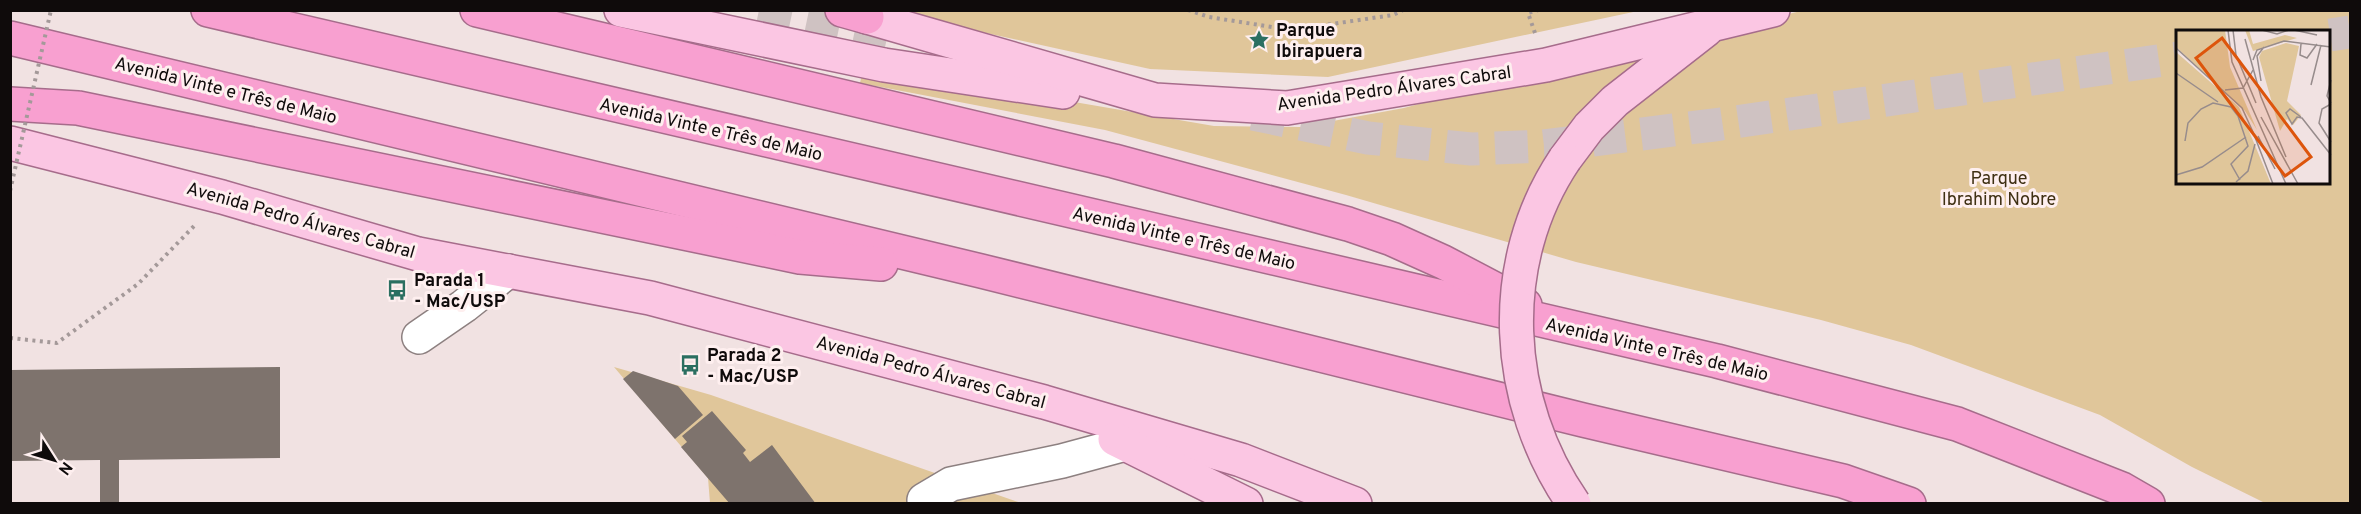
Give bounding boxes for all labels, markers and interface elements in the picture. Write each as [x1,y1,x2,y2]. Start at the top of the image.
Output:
place label: Parque Ibirapuera [1276,20,1363,64]
place icon: Parque Ibirapuera [1247,28,1271,52]
inset map [2176,30,2331,184]
street label: Avenida Vinte e Três de Maio [112,53,339,130]
street label: Avenida Pedro Álvares Cabral [1275,60,1513,117]
street label: Avenida Vinte e Três de Maio [597,94,824,167]
park label: Parque Ibrahim Nobre [1942,168,2056,212]
street label: Avenida Pedro Álvares Cabral [184,176,418,265]
street label: Avenida Vinte e Três de Maio [1070,203,1297,276]
place label: Parada 1 - Mac/USP [414,270,506,314]
bus stop icon: Parada 1 - Mac/USP [385,278,409,302]
street label: Avenida Vinte e Três de Maio [1543,314,1770,387]
street label: Avenida Pedro Álvares Cabral [813,330,1048,415]
place label: Parada 2 - Mac/USP [707,345,799,389]
bus stop icon: Parada 2 - Mac/USP [678,353,702,377]
north arrow [24,430,84,490]
text: N [53,457,76,478]

